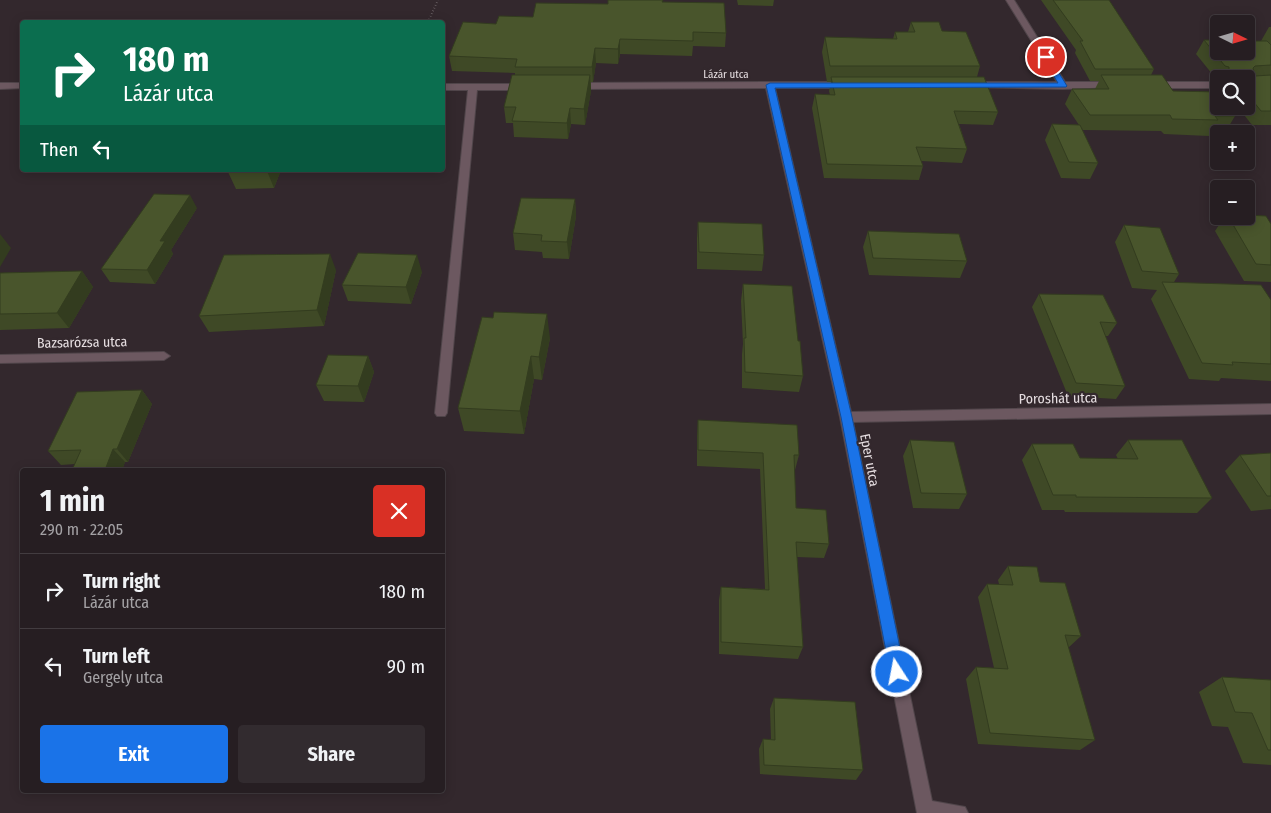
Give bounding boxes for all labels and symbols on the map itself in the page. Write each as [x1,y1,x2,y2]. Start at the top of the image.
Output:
north arrow [1210,15,1255,60]
pin [1025,36,1067,78]
street label: Lázár utca [703,68,749,81]
street label: Bazsarózsa utca [37,333,127,352]
street label: Poroshát utca [1019,389,1098,408]
street label: Eper utca [856,432,883,488]
position arrow [870,645,922,697]

